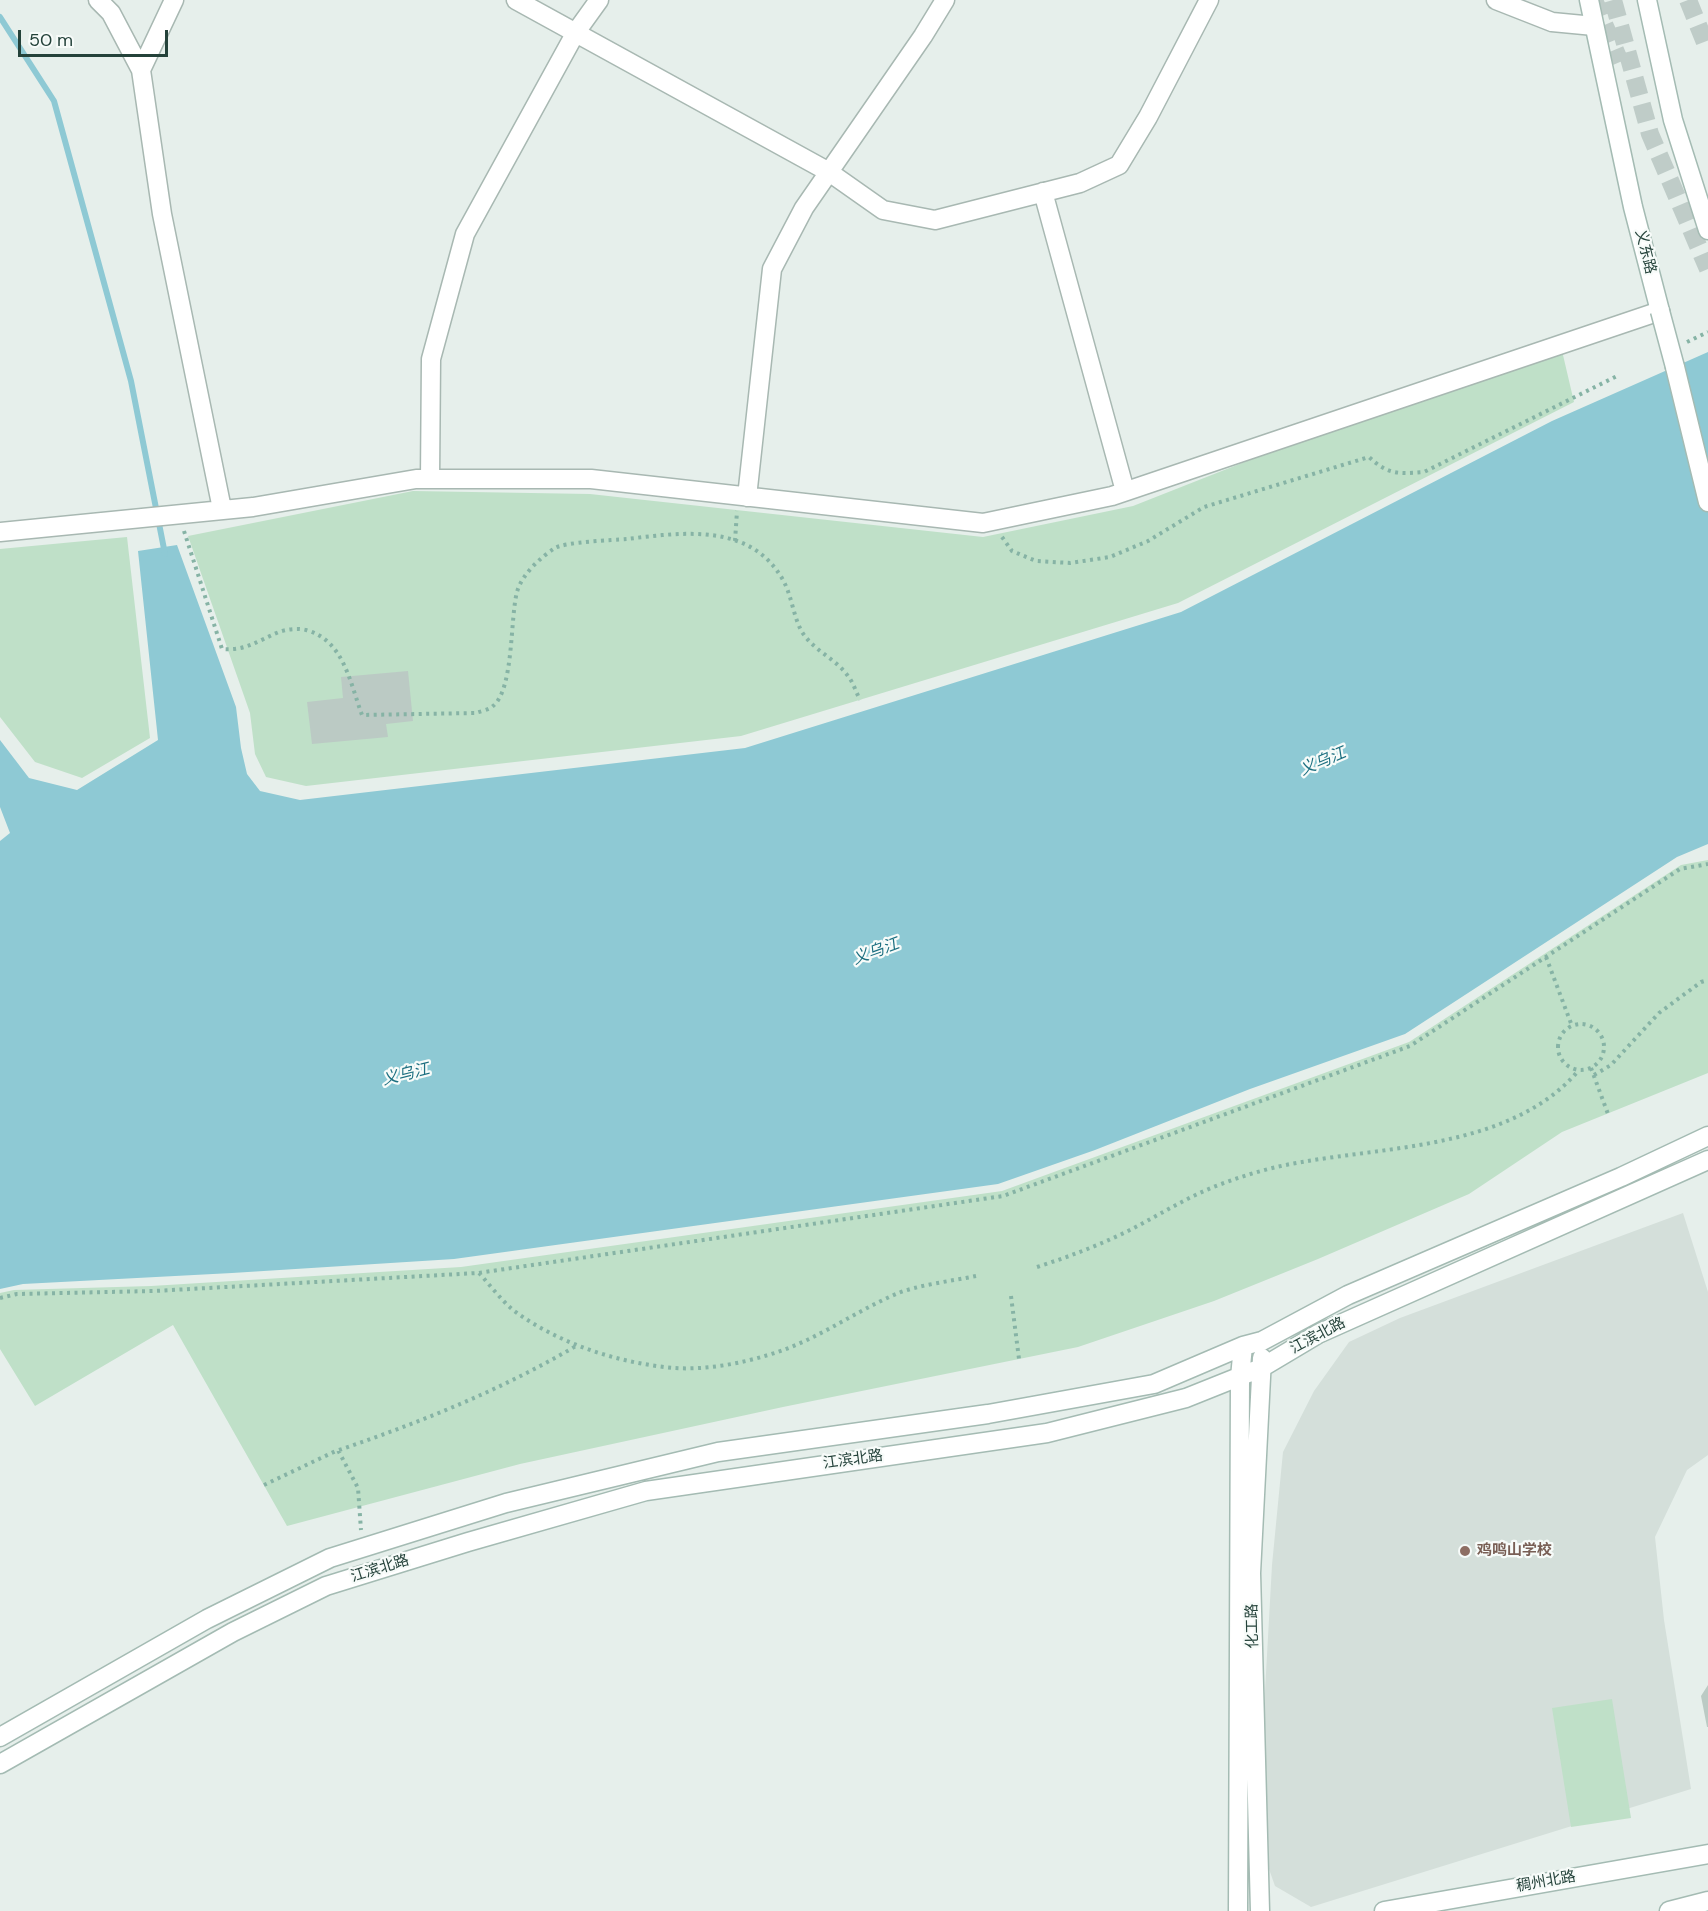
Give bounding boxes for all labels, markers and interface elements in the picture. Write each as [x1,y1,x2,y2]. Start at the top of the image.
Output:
scale bar [21,18,171,56]
text: 50 m [29,28,73,52]
street label: 义东路 [1631,228,1659,276]
water label: 义乌江 [1297,744,1349,780]
water label: 义乌江 [850,935,902,969]
water label: 义乌江 [380,1060,432,1090]
street label: 江滨北路 [1287,1314,1349,1358]
street label: 江滨北路 [822,1447,884,1473]
place label: 鸡鸣山学校 [1477,1542,1552,1560]
marker: 鸡鸣山学校 [1458,1544,1472,1558]
street label: 江滨北路 [349,1552,411,1586]
street label: 化工路 [1244,1603,1262,1649]
street label: 稠州北路 [1515,1868,1577,1896]

